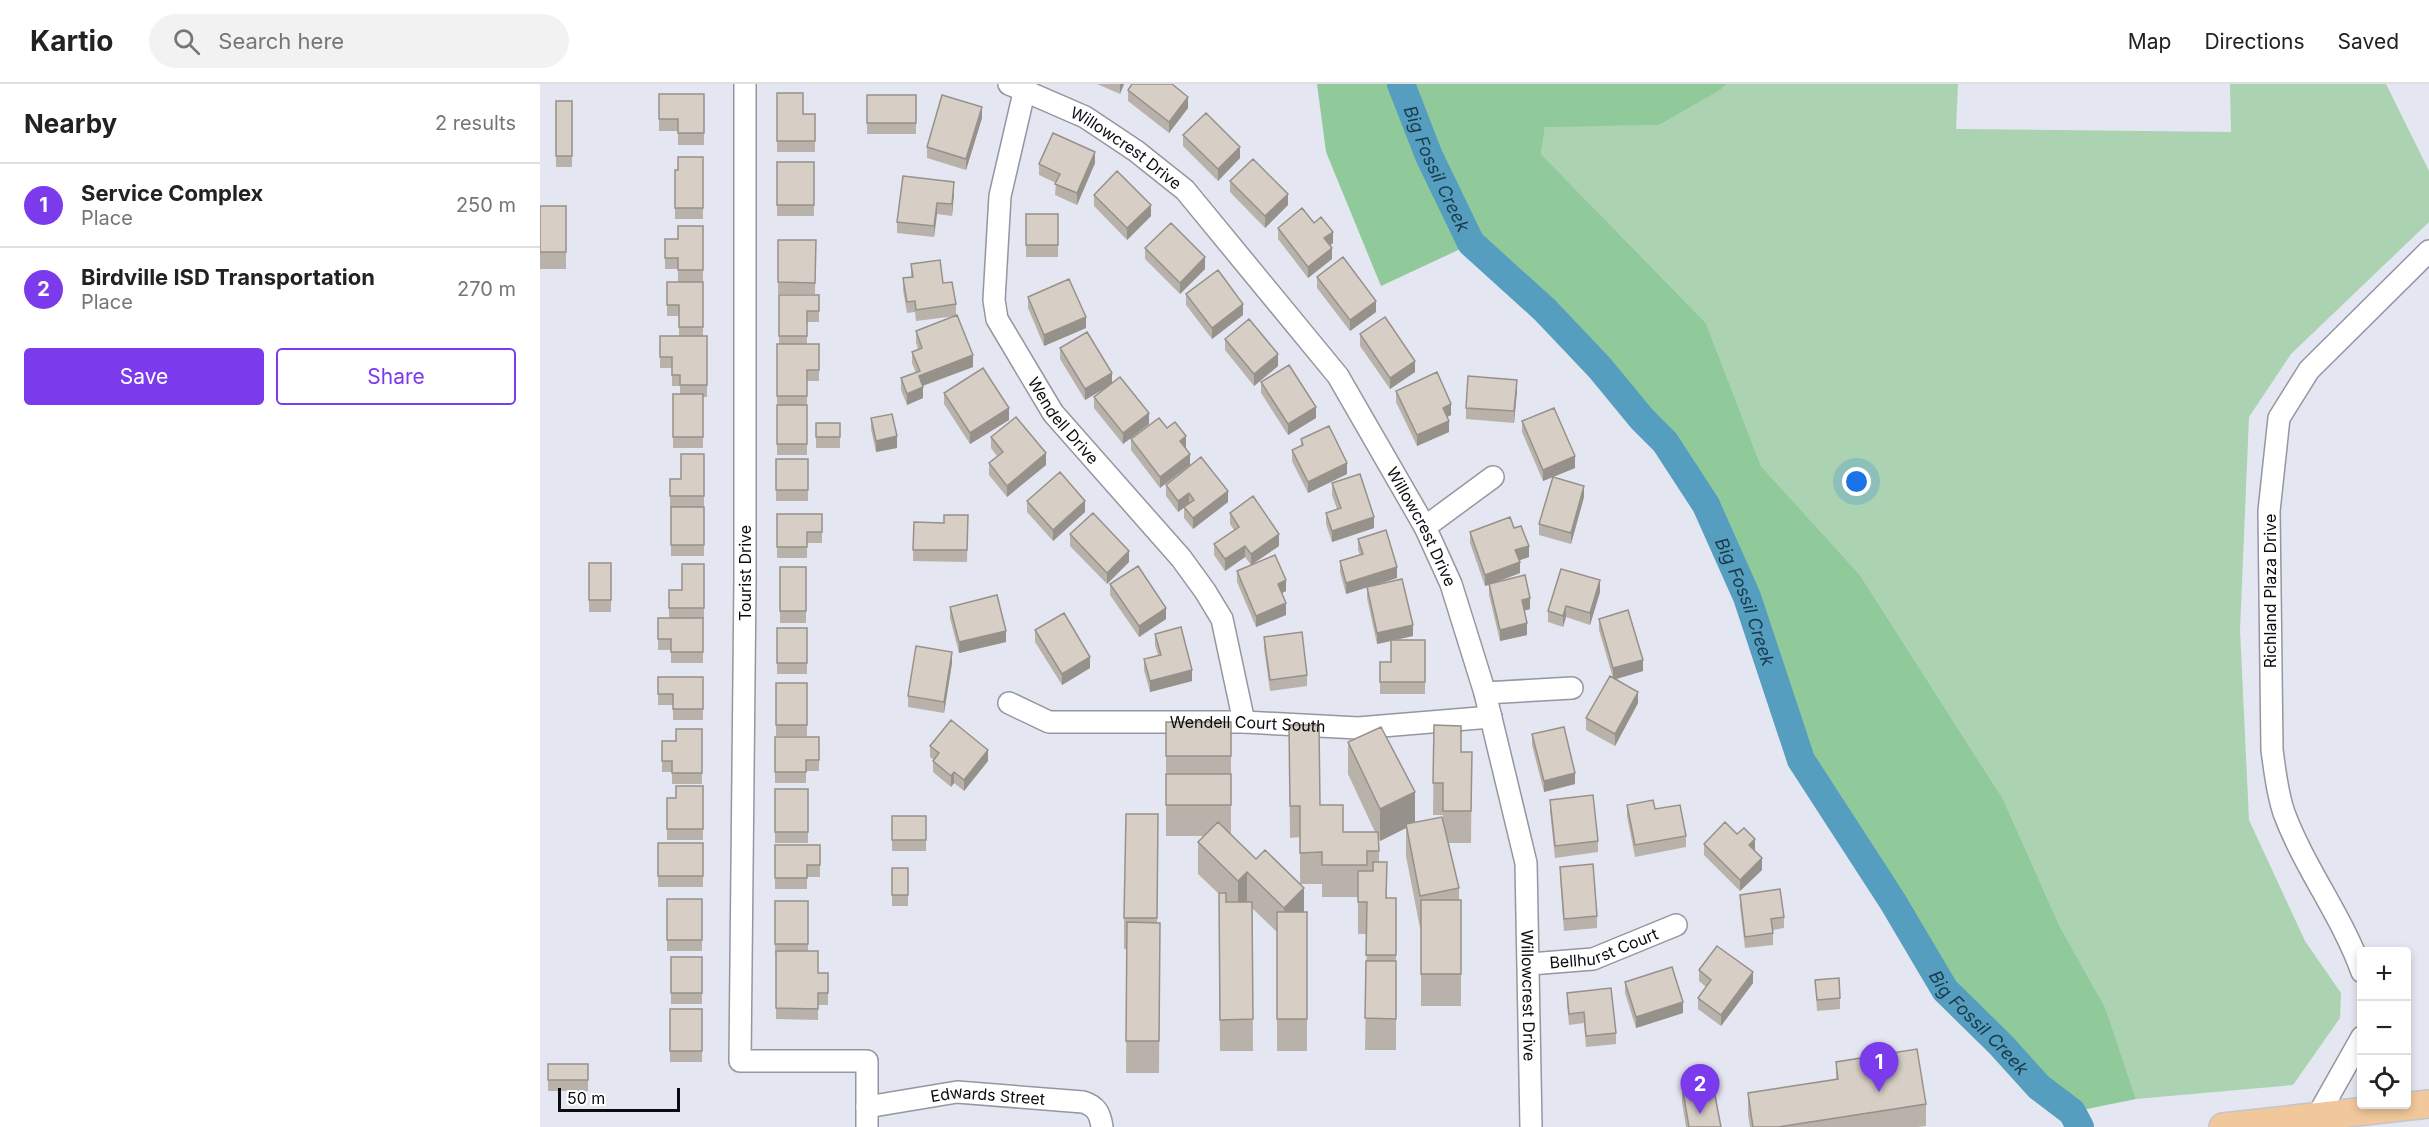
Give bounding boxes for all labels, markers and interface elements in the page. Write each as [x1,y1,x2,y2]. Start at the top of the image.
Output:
search box [149,14,569,68]
text: Kartio [30,24,113,58]
icon: search [170,25,203,58]
text: Search here [218,28,344,54]
text: Map [2128,29,2171,54]
text: Directions [2204,29,2305,54]
text: Saved [2338,29,2399,54]
street label: Willowcrest Drive [1068,102,1186,193]
water label: Big Fossil Creek [1400,103,1475,236]
text: Nearby [24,108,117,139]
text: 2 results [435,111,516,135]
text: Service Complex [81,180,263,206]
text: 1 [39,193,48,217]
text: 250 m [456,193,516,217]
text: Place [81,206,133,230]
text: Birdville ISD Transportation [81,264,375,290]
text: 2 [37,277,50,301]
text: 270 m [457,277,516,301]
text: Place [81,290,133,314]
button: Save [24,348,264,405]
button: Share [276,348,516,405]
street label: Wendell Drive [1024,373,1103,468]
street label: Willowcrest Drive [1383,463,1461,589]
your location [1842,467,1871,496]
street label: Richland Plaza Drive [2260,514,2280,668]
street label: Tourist Drive [735,525,755,621]
water label: Big Fossil Creek [1711,534,1780,670]
street label: Wendell Court South [1170,712,1326,736]
street label: Bellhurst Court [1549,923,1661,972]
street label: Willowcrest Drive [1517,929,1540,1061]
map controls [2357,947,2411,1109]
button: + [2357,947,2411,1001]
water label: Big Fossil Creek [1925,966,2034,1080]
button: − [2357,1001,2411,1055]
pin: 1 [1860,1042,1898,1092]
button: locate [2357,1055,2411,1109]
pin: 2 [1680,1064,1720,1114]
street label: Edwards Street [929,1081,1046,1109]
scale bar [558,1085,680,1112]
text: 50 m [567,1088,605,1108]

